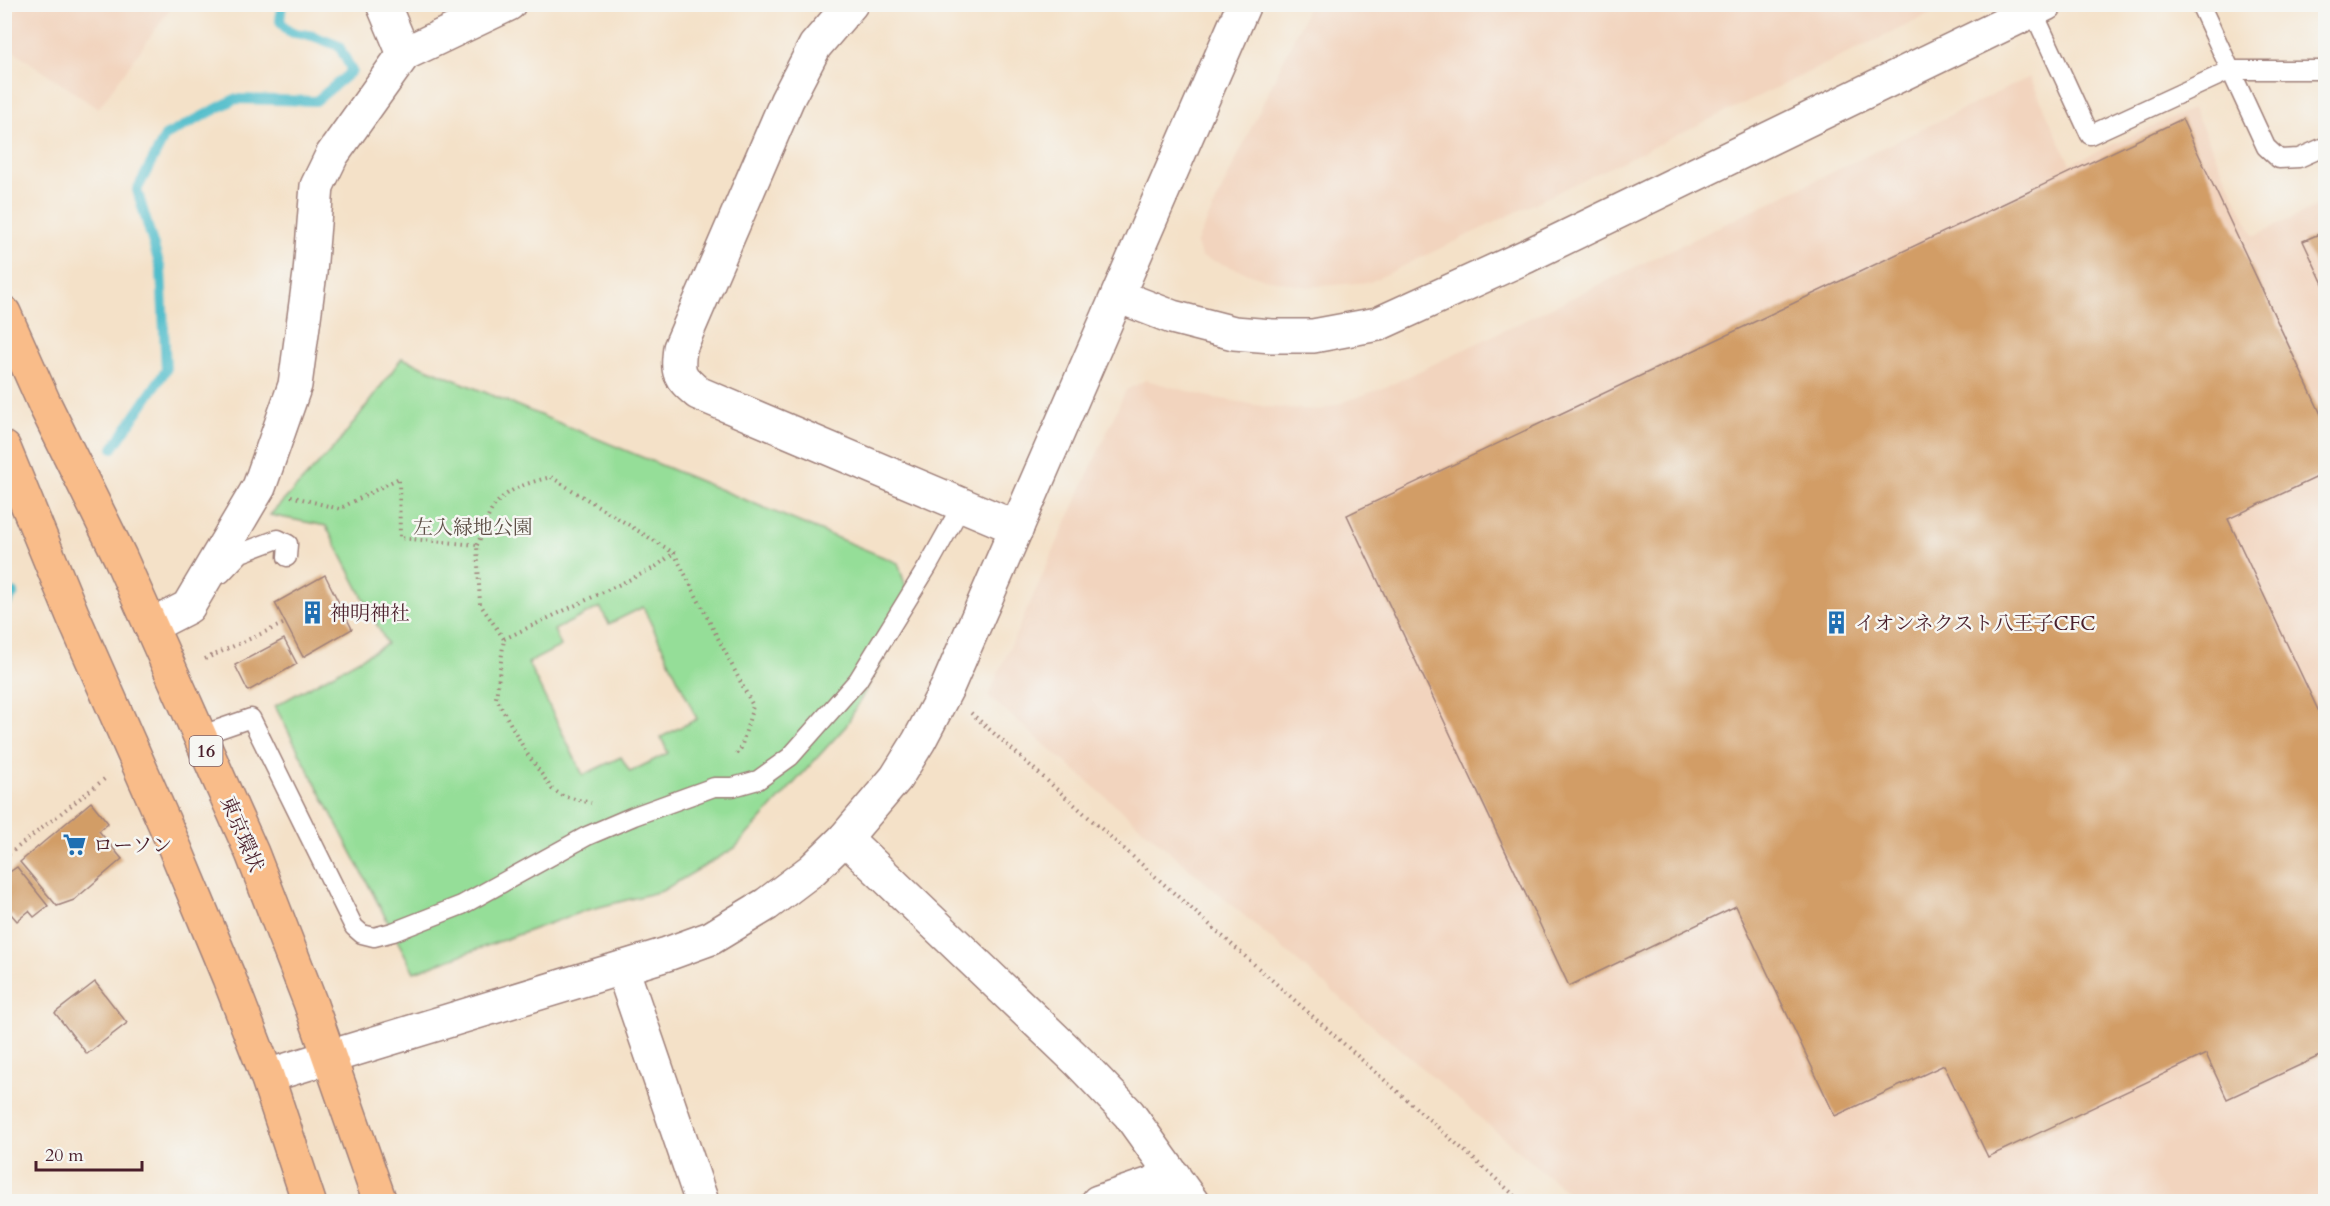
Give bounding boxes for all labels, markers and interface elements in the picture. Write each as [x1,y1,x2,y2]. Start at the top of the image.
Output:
park label: 左入緑地公園 [413,514,533,541]
building icon: 神明神社 [299,600,325,626]
place label: 神明神社 [330,600,410,627]
building icon: イオンネクスト八王子CFC [1824,610,1850,636]
place label: イオンネクスト八王子CFC [1855,610,2096,637]
road number: 16 [190,736,222,766]
street label: 東京環状 [214,792,270,876]
supermarket icon: ローソン [62,832,88,858]
place label: ローソン [93,832,172,859]
scale bar [36,1134,142,1172]
text: 20 m [45,1143,84,1168]

